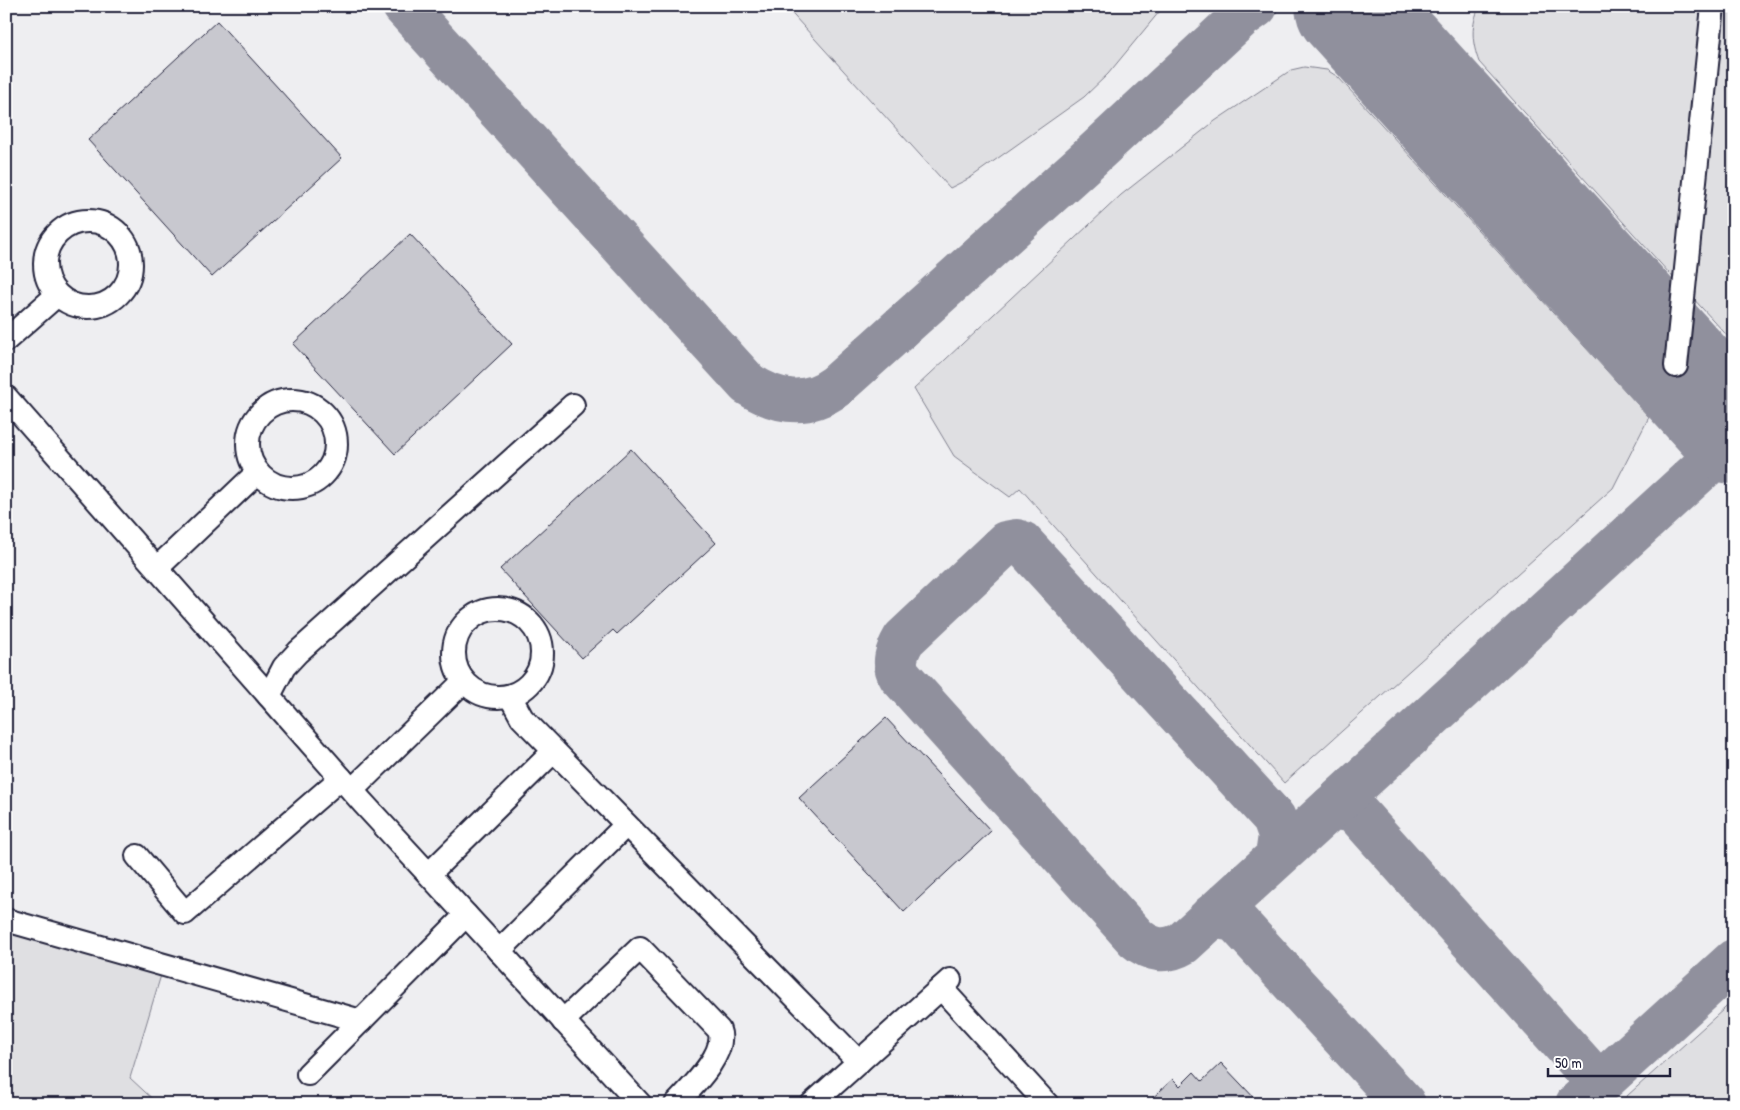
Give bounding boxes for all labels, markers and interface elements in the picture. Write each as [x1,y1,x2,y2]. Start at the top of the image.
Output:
scale bar [1548,1045,1670,1077]
text: 50 m [1555,1052,1582,1073]

